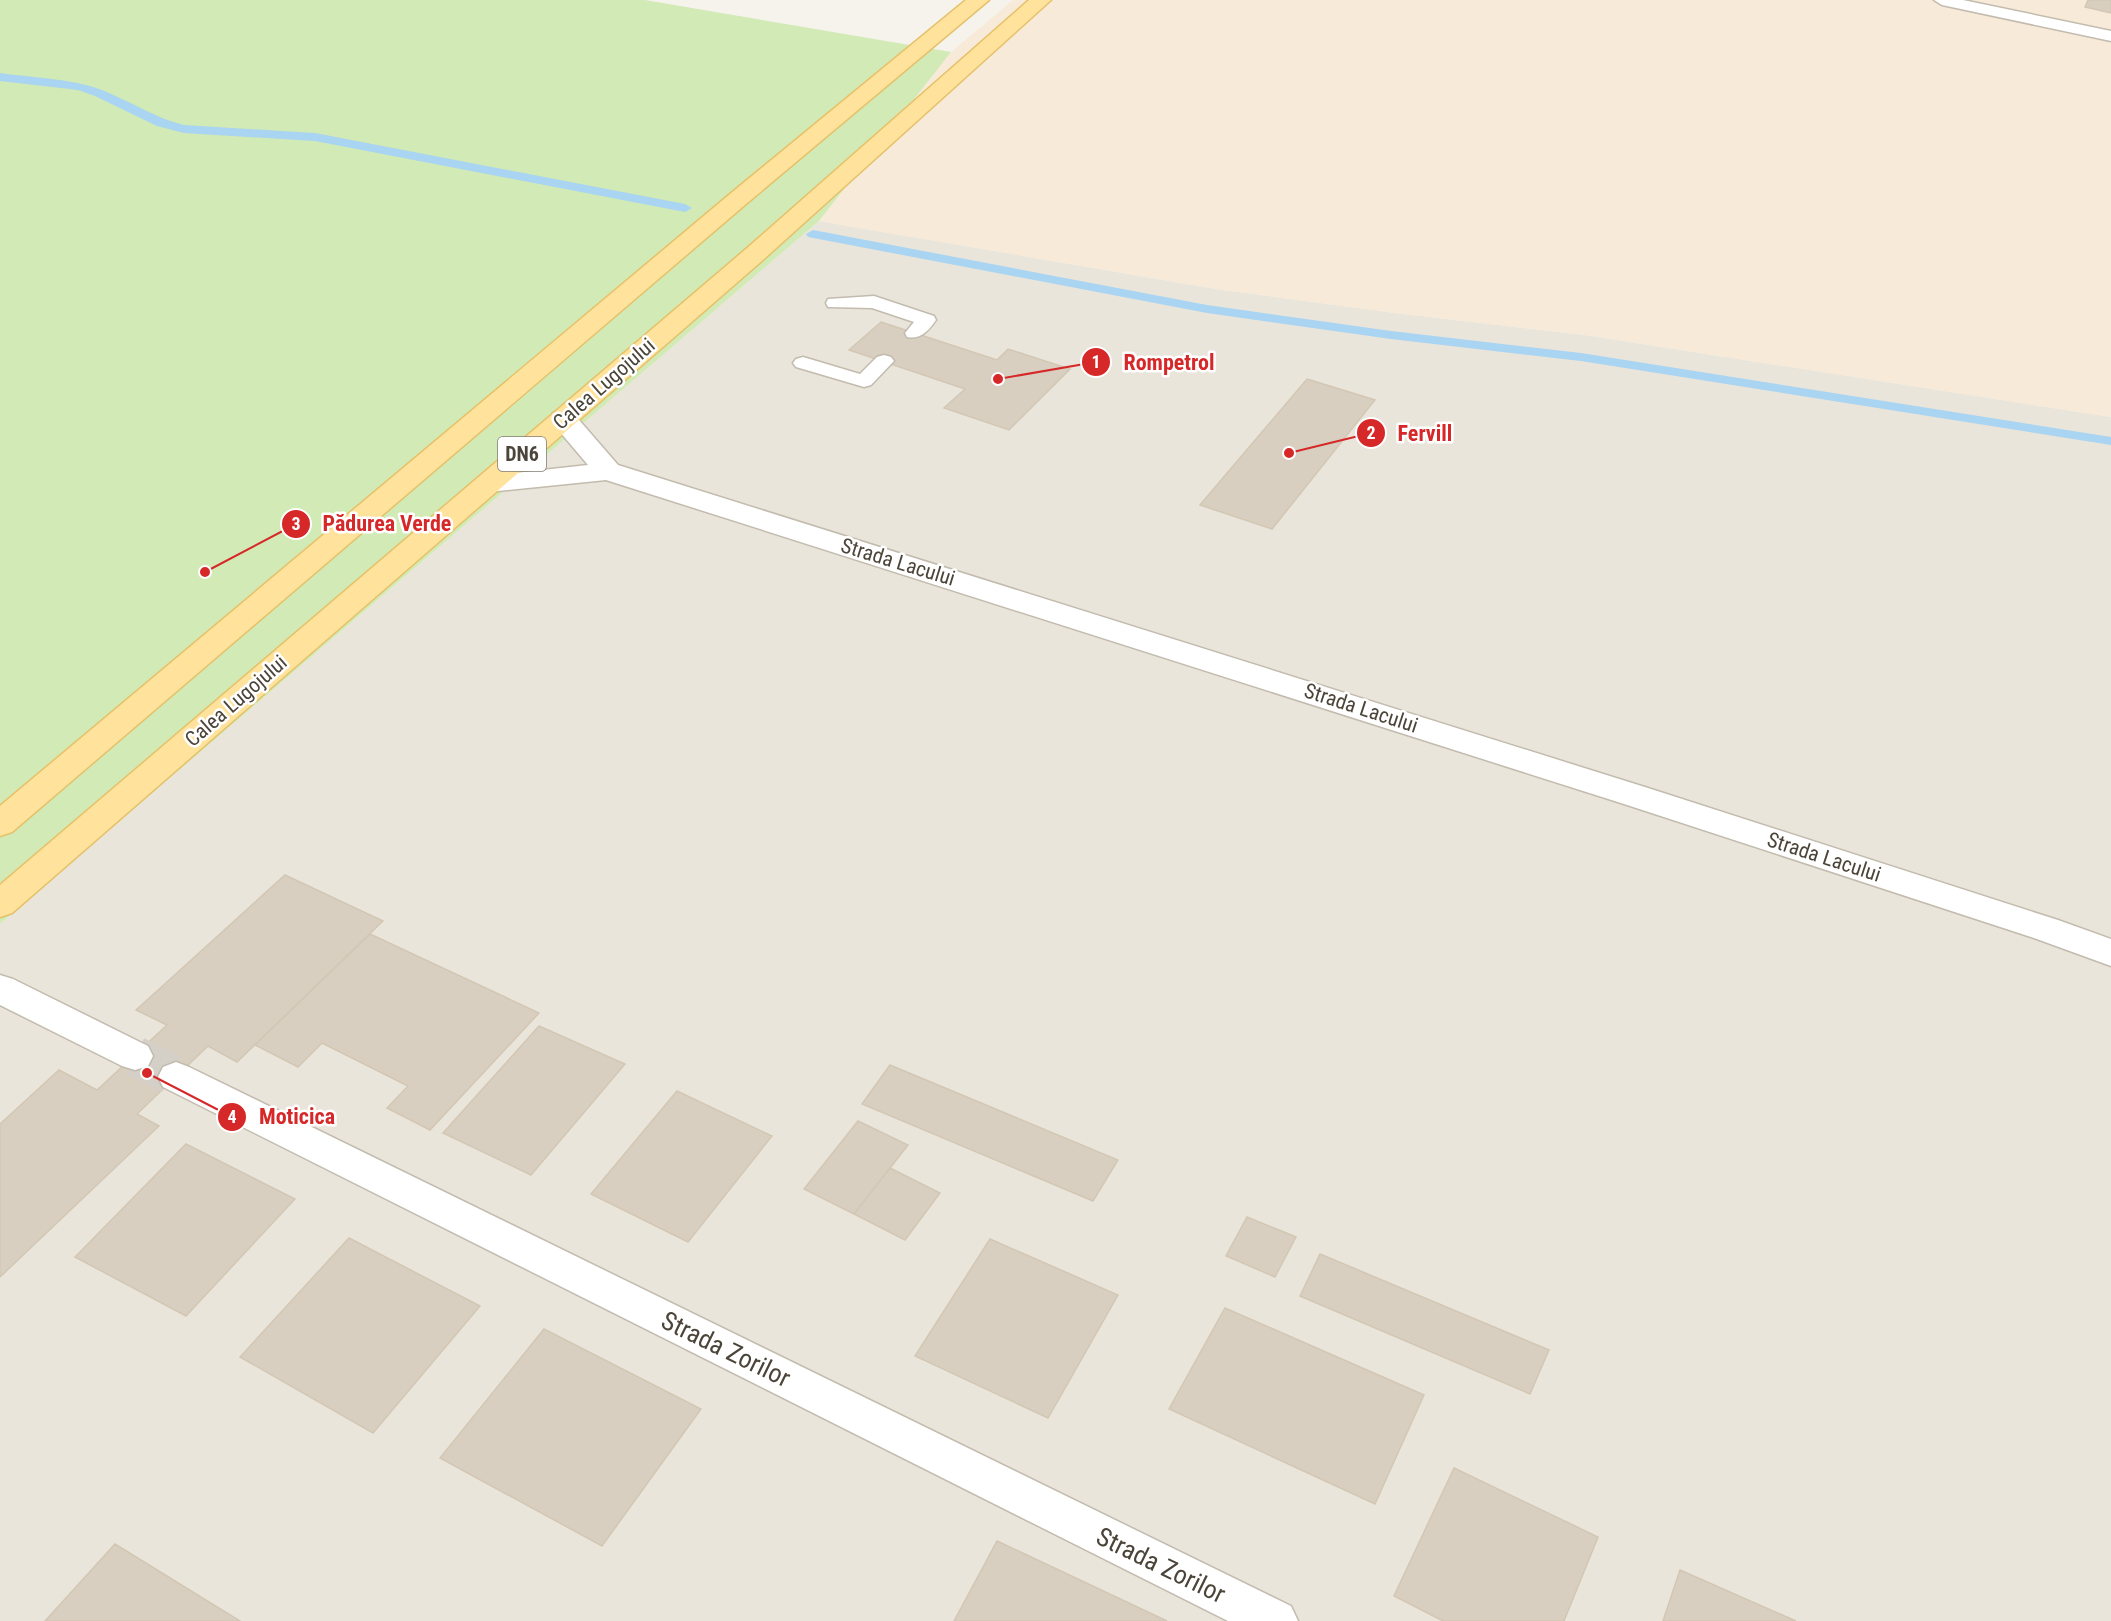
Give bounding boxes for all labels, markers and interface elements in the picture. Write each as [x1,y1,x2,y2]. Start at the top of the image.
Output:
street label: Calea Lugojului [548,333,660,435]
callout: Rompetrol [1081,342,1226,382]
text: Rompetrol [1124,350,1215,375]
text: 1 [1091,351,1101,372]
callout: Fervill [1356,413,1465,453]
text: Fervill [1398,421,1452,446]
text: 2 [1366,422,1376,443]
road number: DN6 [498,437,546,471]
callout: Pădurea Verde [281,504,464,544]
text: Pădurea Verde [323,511,451,536]
text: 3 [291,513,301,534]
street label: Strada Lacului [838,533,958,591]
street label: Calea Lugojului [180,650,292,752]
street label: Strada Lacului [1301,678,1421,738]
street label: Strada Lacului [1764,827,1884,887]
callout: Moticica [217,1097,347,1137]
text: Moticica [259,1104,335,1129]
text: 4 [227,1106,237,1127]
street label: Strada Zorilor [657,1305,795,1393]
street label: Strada Zorilor [1092,1521,1230,1609]

